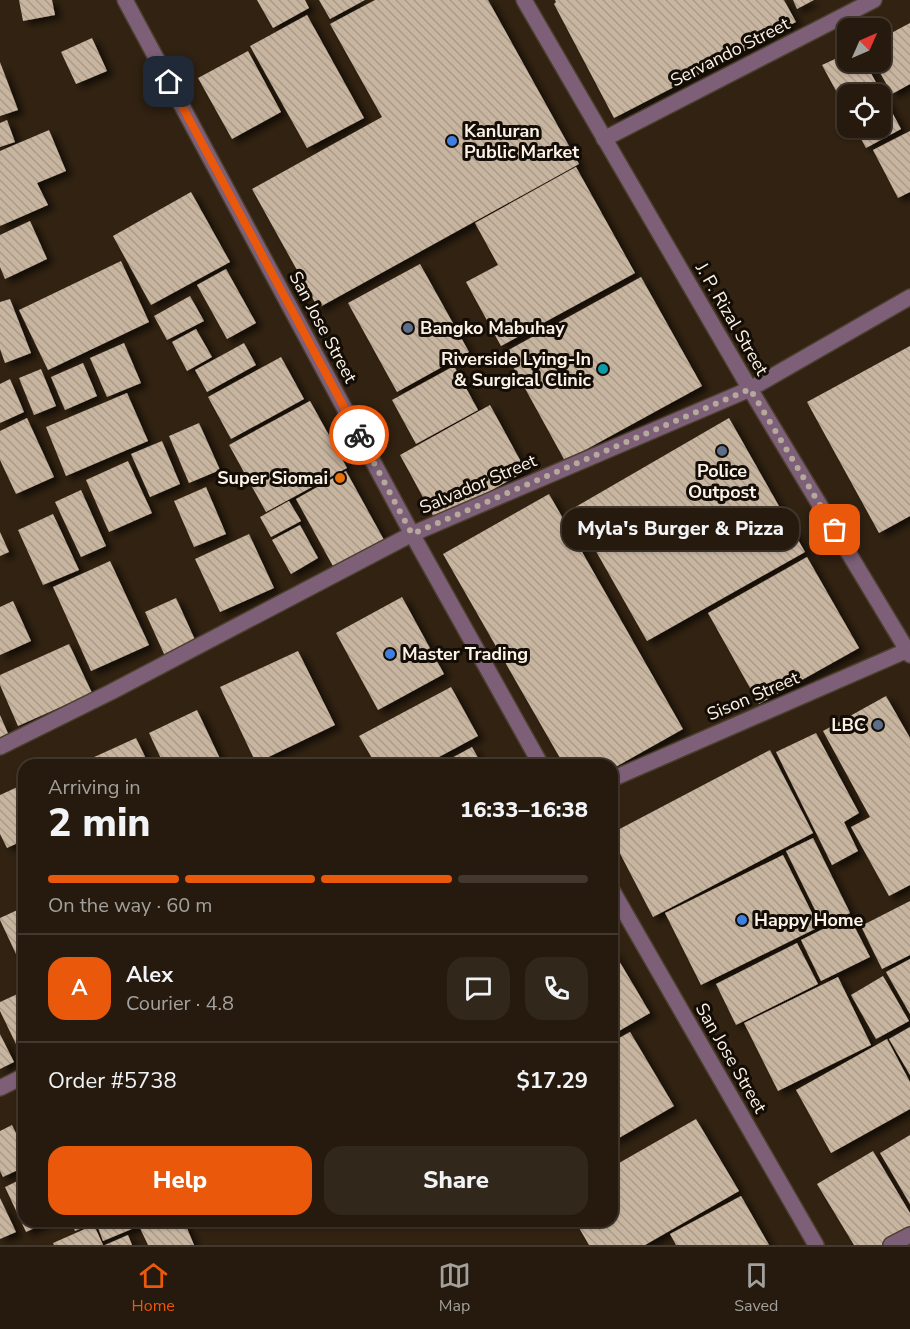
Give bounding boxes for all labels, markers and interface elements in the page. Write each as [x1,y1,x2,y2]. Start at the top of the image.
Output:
street label: Servando Street [666,11,794,92]
north arrow [837,18,891,72]
map controls [837,18,891,138]
pin [143,56,194,107]
icon: home [152,65,185,98]
button: locate [837,84,891,138]
place label: Kanluran Public Market [464,119,579,164]
marker: Kanluran Public Market [445,134,459,148]
street label: J. P. Rizal Street [689,257,774,380]
street label: San Jose Street [283,267,363,388]
place label: Bangko Mabuhay [420,316,565,340]
marker: Bangko Mabuhay [401,321,415,335]
place label: Riverside Lying-In & Surgical Clinic [441,347,591,392]
marker: Riverside Lying-In & Surgical Clinic [596,362,610,376]
courier [329,405,389,465]
icon: bike [343,419,376,452]
marker: Police Outpost [715,444,729,458]
street label: Salvador Street [416,448,541,519]
place label: Police Outpost [688,459,756,504]
place label: Super Siomai [217,466,328,490]
marker: Super Siomai [333,471,347,485]
pin [809,504,860,555]
callout: Myla's Burger & Pizza [562,509,799,551]
icon: bag [818,513,851,546]
text: Myla's Burger & Pizza [577,515,784,542]
place label: Master Trading [402,642,528,666]
marker: Master Trading [383,647,397,661]
street label: Sison Street [703,666,803,726]
place label: LBC [831,713,866,737]
marker: LBC [871,718,885,732]
text: Arriving in [48,774,141,801]
text: 16:33–16:38 [460,795,588,825]
text: 2 min [48,797,151,850]
text: On the way · 60 m [48,892,212,919]
place label: Happy Home [754,908,864,932]
marker: Happy Home [735,913,749,927]
button: chat [447,957,510,1020]
button: phone [525,957,588,1020]
text: Alex [126,960,173,990]
text: A [71,973,88,1003]
text: Courier · 4.8 [126,990,234,1017]
street label: San Jose Street [690,999,773,1118]
text: Order #5738 [48,1066,177,1096]
text: $17.29 [517,1066,588,1096]
button: Help [48,1146,312,1215]
button: Share [324,1146,588,1215]
tab: Home [132,1259,175,1317]
tab: Map [438,1259,471,1317]
tab: Saved [734,1259,778,1317]

